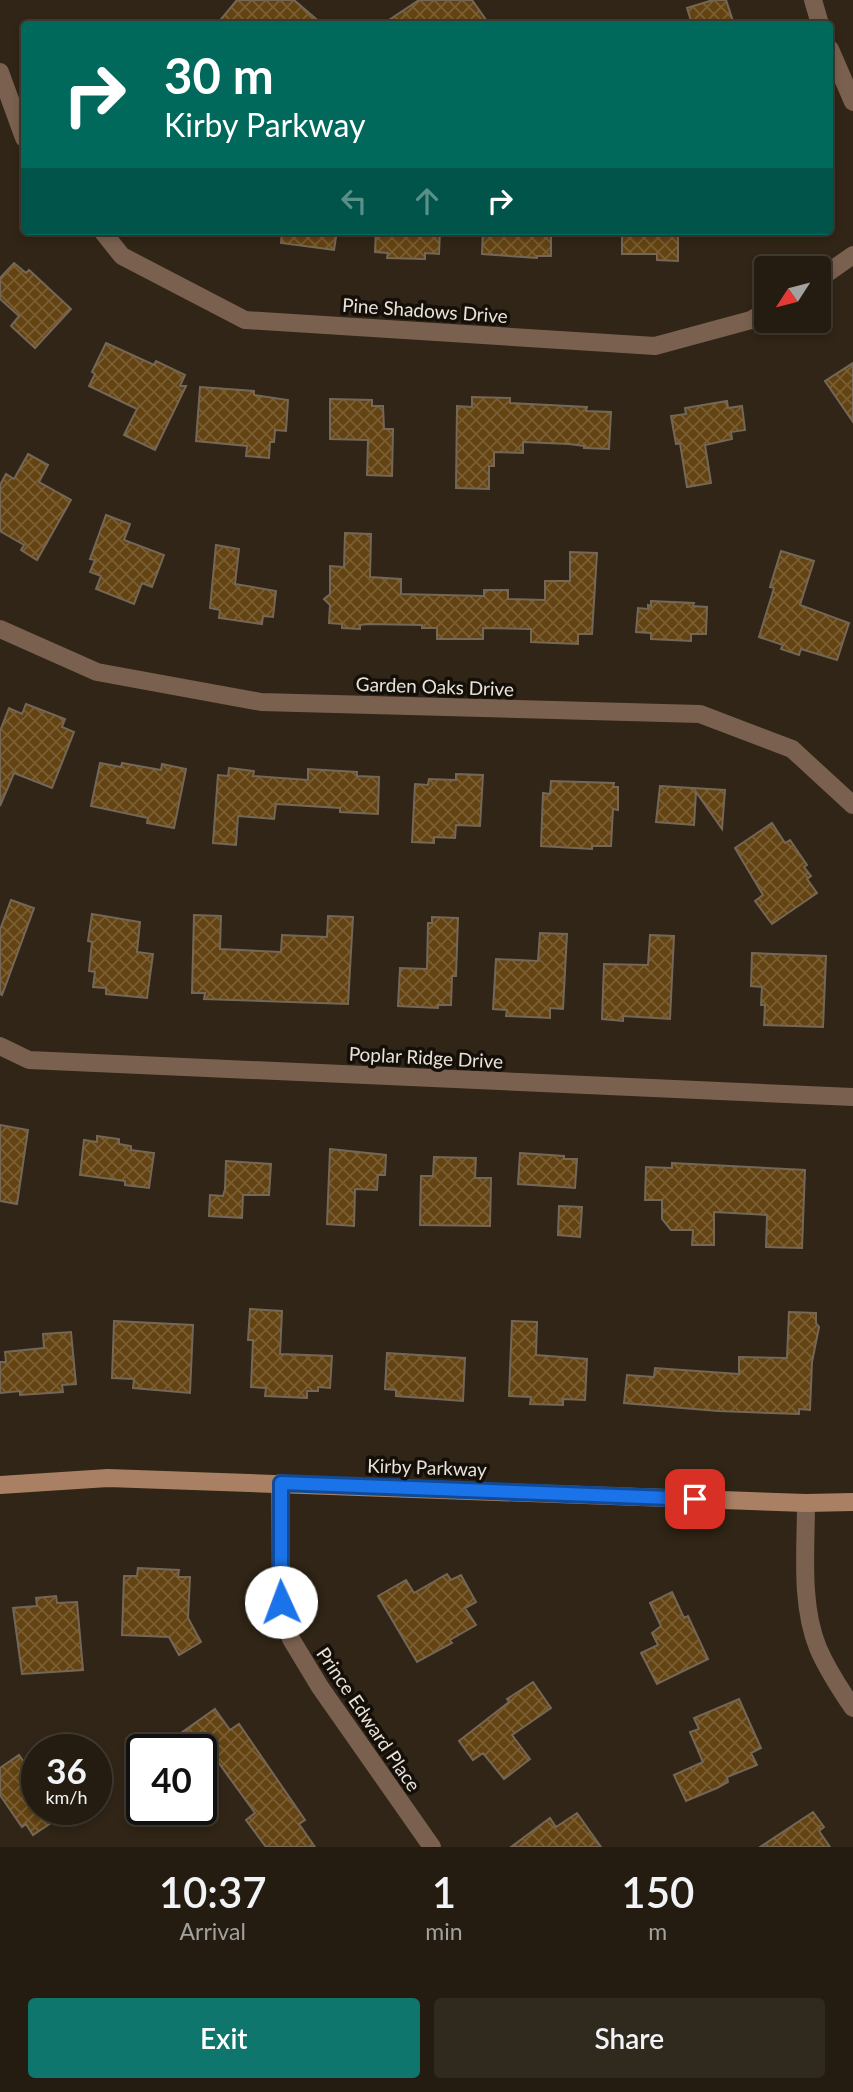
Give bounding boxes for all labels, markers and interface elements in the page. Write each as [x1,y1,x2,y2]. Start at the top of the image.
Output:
text: 30 m [164,46,274,104]
icon: right [49,49,140,140]
text: Kirby Parkway [164,105,365,144]
icon: left [335,182,373,220]
icon: ahead [408,182,446,220]
icon: right [481,182,519,220]
north arrow [754,256,831,332]
map controls [754,256,831,333]
street label: Pine Shadows Drive [341,293,509,327]
street label: Garden Oaks Drive [355,672,515,700]
street label: Poplar Ridge Drive [348,1041,504,1073]
street label: Kirby Parkway [367,1453,487,1481]
pin [665,1469,725,1529]
icon: arrive [676,1480,714,1518]
position arrow [244,1565,318,1639]
street label: Prince Edward Place [312,1643,426,1795]
speed limit sign: 40 [126,1734,217,1825]
text: 36 [46,1749,87,1791]
text: km/h [45,1786,88,1808]
text: 10:37 [159,1867,267,1917]
text: 1 [432,1867,456,1917]
text: 150 [621,1867,694,1917]
text: Arrival [180,1917,246,1945]
text: min [425,1917,463,1945]
text: m [648,1917,667,1945]
button: Exit [28,1998,420,2078]
button: Share [434,1998,825,2078]

